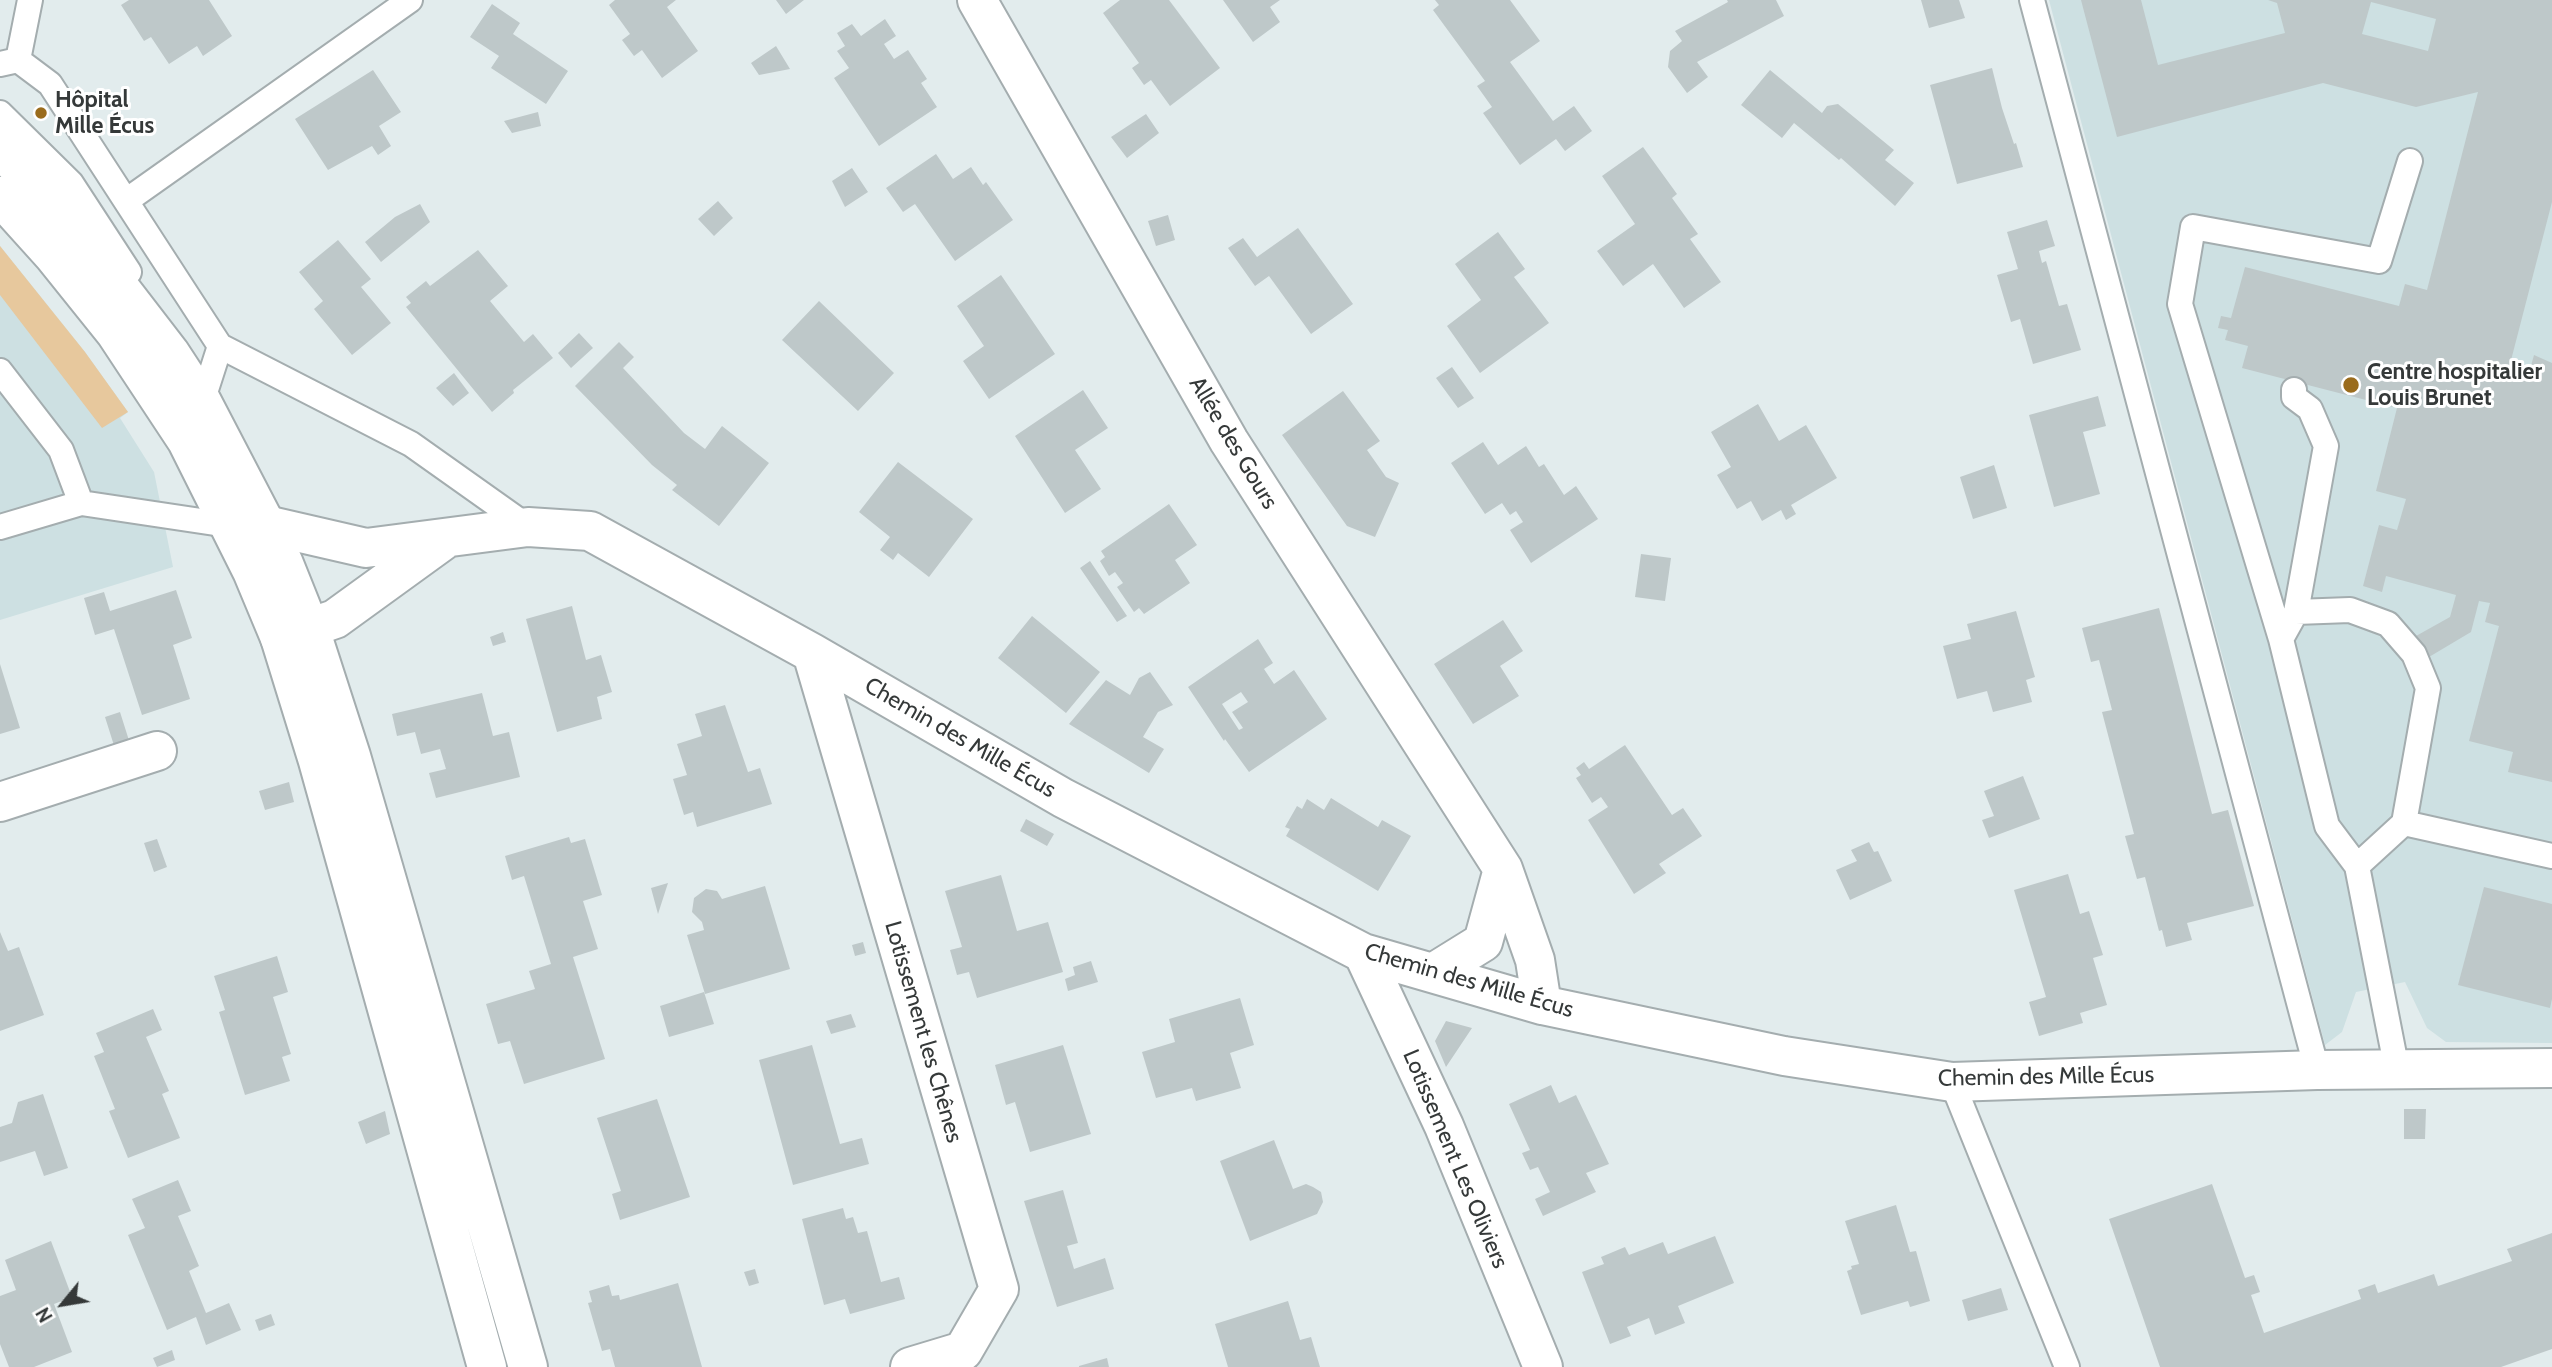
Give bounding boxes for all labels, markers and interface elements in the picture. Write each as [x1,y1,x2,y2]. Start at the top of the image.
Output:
place label: Hôpital Mille Écus [55,86,154,140]
marker: Hôpital Mille Écus [33,105,49,121]
place label: Centre hospitalier Louis Brunet [2367,358,2542,412]
street label: Allée des Gours [1183,372,1283,514]
marker: Centre hospitalier Louis Brunet [2341,375,2361,395]
street label: Chemin des Mille Écus [860,672,1060,804]
street label: Lotissement les Chênes [878,918,968,1146]
street label: Chemin des Mille Écus [1361,938,1577,1024]
street label: Lotissement Les Oliviers [1396,1045,1514,1273]
street label: Chemin des Mille Écus [1938,1061,2154,1093]
north arrow [28,1269,98,1339]
text: N [31,1303,58,1326]

